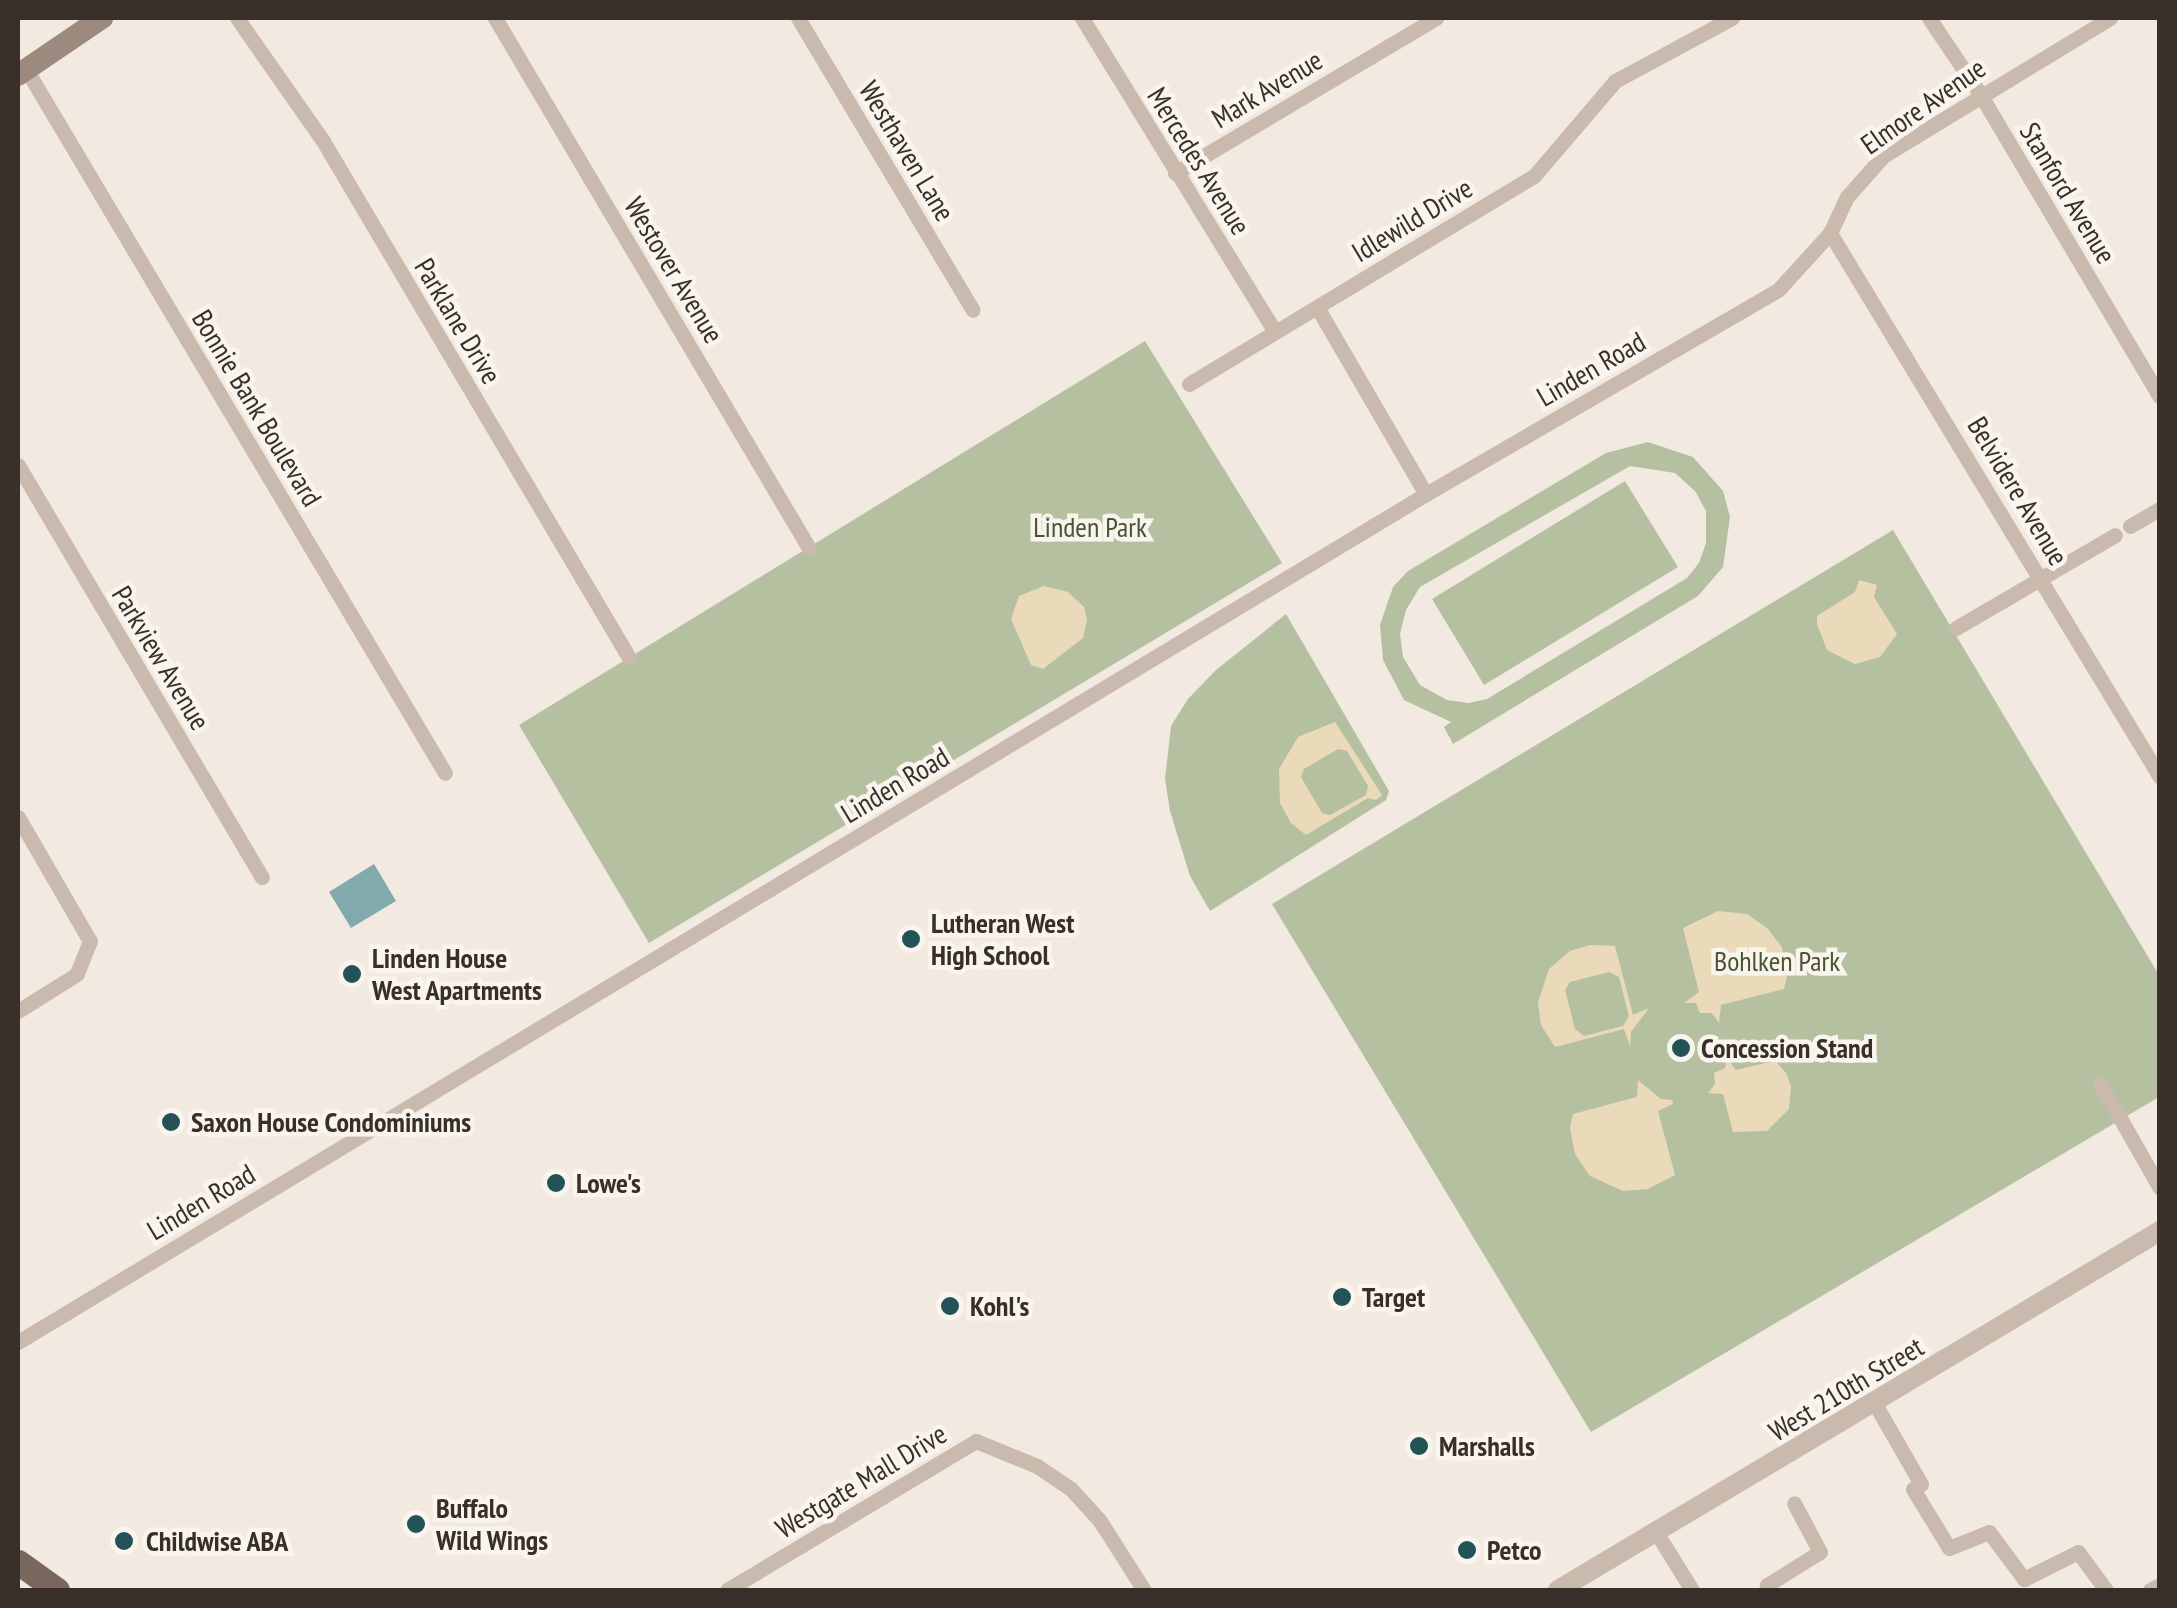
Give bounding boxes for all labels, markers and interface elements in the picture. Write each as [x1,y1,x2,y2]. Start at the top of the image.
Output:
street label: Mark Avenue [1205,43,1329,135]
street label: Elmore Avenue [1854,51,1992,161]
street label: Westhaven Lane [852,75,962,227]
street label: Mercedes Avenue [1140,81,1258,241]
street label: Stanford Avenue [2013,116,2123,270]
street label: Idlewild Drive [1346,171,1478,269]
street label: Westover Avenue [617,191,731,349]
street label: Parklane Drive [408,252,508,390]
street label: Bonnie Bank Boulevard [185,303,329,513]
street label: Linden Road [1531,325,1651,413]
street label: Belvidere Avenue [1960,410,2076,572]
park label: Linden Park [1033,510,1147,544]
street label: Parkview Avenue [105,579,217,737]
street label: Linden Road [835,740,955,830]
place label: Lutheran West High School [931,906,1075,972]
marker: Lutheran West High School [900,928,922,950]
place label: Linden House West Apartments [372,941,543,1007]
park label: Bohlken Park [1714,944,1840,978]
marker: Linden House West Apartments [341,963,363,985]
place label: Concession Stand [1701,1031,1873,1065]
marker: Concession Stand [1670,1037,1692,1059]
place label: Saxon House Condominiums [191,1105,471,1139]
marker: Saxon House Condominiums [160,1111,182,1133]
street label: Linden Road [141,1157,261,1247]
place label: Lowe's [576,1166,641,1200]
marker: Lowe's [545,1172,567,1194]
place label: Target [1362,1280,1425,1314]
marker: Target [1331,1286,1353,1308]
place label: Kohl's [970,1289,1029,1323]
marker: Kohl's [939,1295,961,1317]
street label: West 210th Street [1763,1330,1929,1448]
street label: Westgate Mall Drive [769,1417,953,1545]
place label: Marshalls [1439,1429,1535,1463]
marker: Marshalls [1408,1435,1430,1457]
place label: Buffalo Wild Wings [436,1491,549,1557]
marker: Buffalo Wild Wings [405,1513,427,1535]
place label: Childwise ABA [146,1524,289,1558]
marker: Childwise ABA [111,1528,137,1554]
place label: Petco [1487,1533,1542,1567]
marker: Petco [1456,1539,1478,1561]

